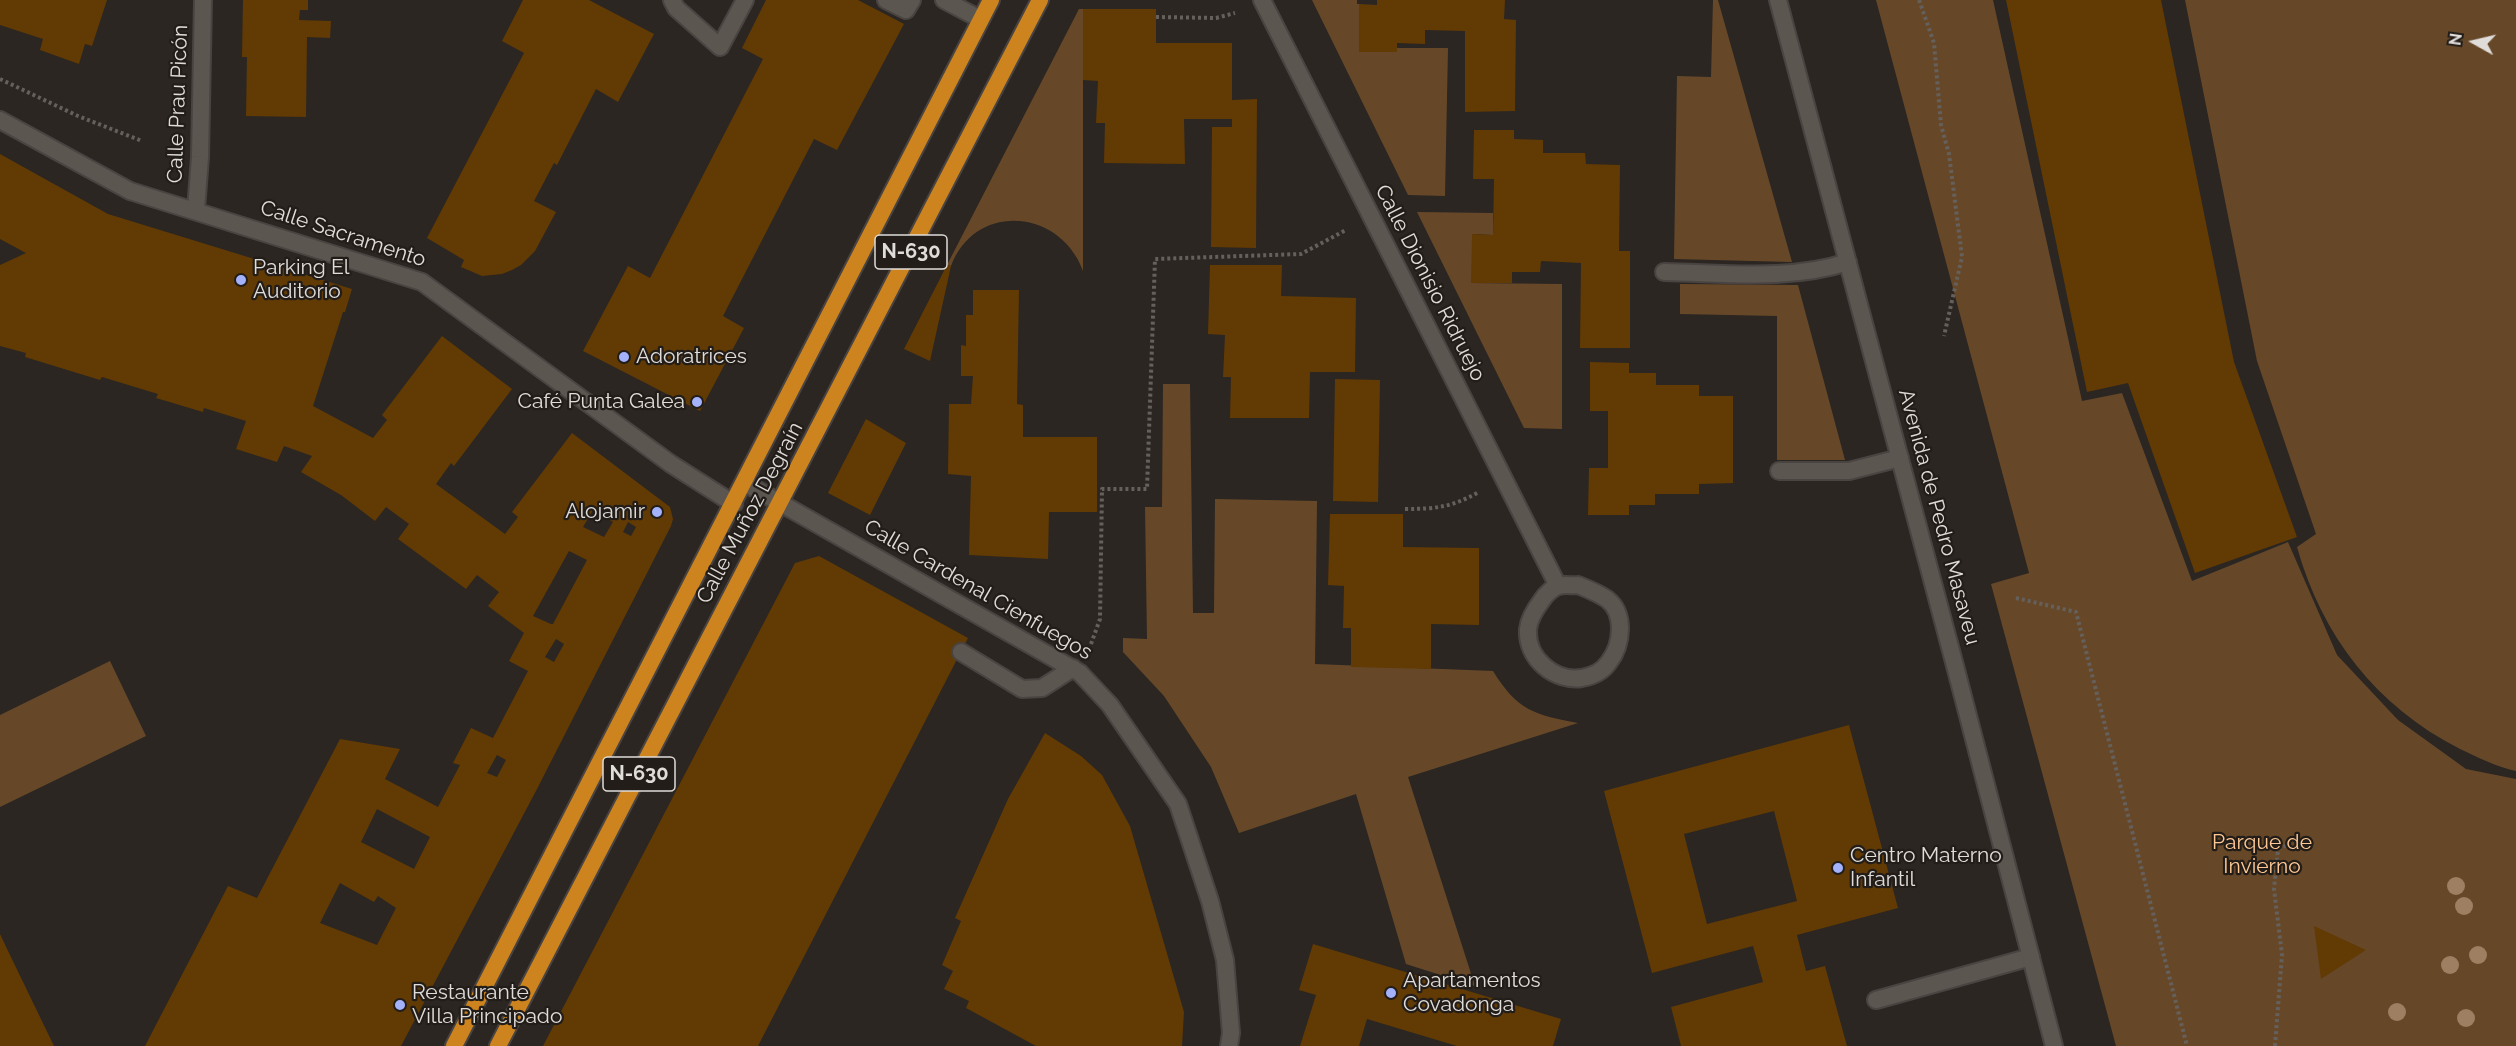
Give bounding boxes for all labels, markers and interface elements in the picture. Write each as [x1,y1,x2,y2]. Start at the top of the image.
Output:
north arrow [2444,12,2504,72]
street label: Calle Prau Picón [163,24,193,184]
text: N [2445,32,2466,47]
street label: Calle Dionisio Ridruejo [1369,181,1491,385]
street label: Calle Sacramento [257,195,429,273]
road number: N-630 [875,235,947,269]
place label: Parking El Auditorio [253,255,350,305]
marker: Parking El Auditorio [234,273,248,287]
place label: Adoratrices [636,344,747,370]
marker: Adoratrices [617,350,631,364]
street label: Avenida de Pedro Masaveu [1893,386,1985,648]
place label: Café Punta Galea [517,389,685,415]
marker: Café Punta Galea [690,395,704,409]
street label: Calle Muñoz Degraín [691,418,809,608]
place label: Alojamir [565,499,645,525]
marker: Alojamir [650,505,664,519]
street label: Calle Cardenal Cienfuegos [860,514,1096,666]
road number: N-630 [603,757,675,791]
park label: Parque de Invierno [2212,830,2312,880]
place label: Centro Materno Infantil [1850,843,2002,893]
marker: Centro Materno Infantil [1831,861,1845,875]
place label: Apartamentos Covadonga [1403,968,1541,1018]
place label: Restaurante Villa Principado [412,980,562,1030]
marker: Apartamentos Covadonga [1384,986,1398,1000]
marker: Restaurante Villa Principado [393,998,407,1012]

